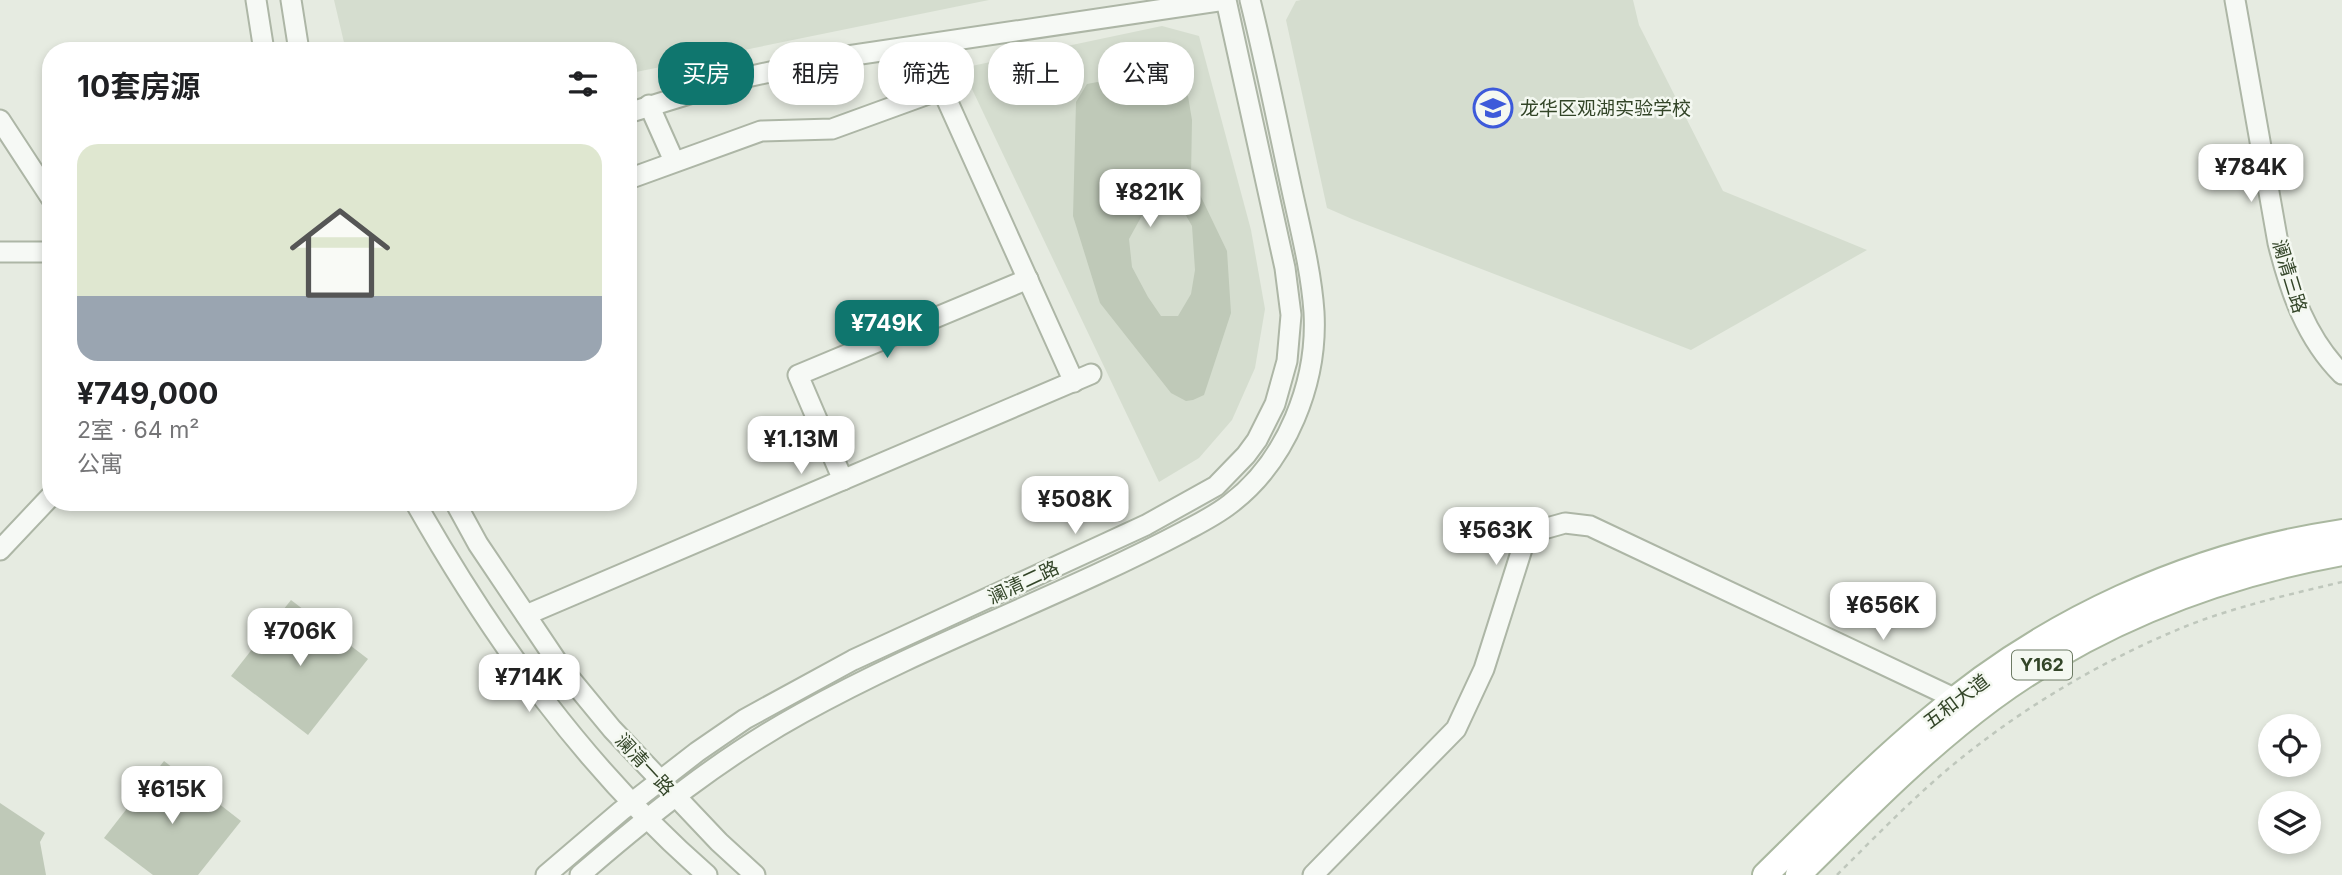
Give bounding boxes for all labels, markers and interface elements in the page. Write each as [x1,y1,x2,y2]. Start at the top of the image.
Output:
chip: 买房 [658,42,754,105]
chip: 租房 [768,42,864,105]
chip: 筛选 [878,42,974,105]
chip: 新上 [988,42,1084,105]
chip: 公寓 [1098,42,1194,105]
icon: filters [564,65,602,103]
text: 10套房源 [77,68,200,104]
school or university icon: 龙华区观湖实验学校 [1472,87,1514,129]
place label: 龙华区观湖实验学校 [1520,97,1691,120]
pin: ¥784K [2202,144,2300,204]
text: ¥784K [2214,153,2288,181]
pin: ¥821K [1101,170,1199,229]
text: ¥821K [1115,178,1185,206]
icon: home [277,190,403,316]
street label: 澜清三路 [2267,236,2312,316]
pin: ¥749K [838,300,936,360]
text: ¥749K [851,309,923,337]
text: ¥749,000 [77,375,219,411]
text: 2室 · 64 m² [77,416,200,444]
pin: ¥1.13M [744,416,858,476]
text: ¥1.13M [764,425,838,453]
text: 公寓 [77,450,123,478]
pin: ¥508K [1026,476,1124,536]
text: ¥508K [1038,485,1112,513]
pin: ¥563K [1447,508,1545,567]
text: ¥563K [1459,516,1533,544]
street label: 澜清二路 [984,556,1063,609]
pin: ¥656K [1834,582,1932,642]
text: ¥656K [1846,591,1920,619]
pin: ¥706K [251,608,349,668]
text: ¥706K [263,617,337,645]
road number: Y162 [2012,650,2072,680]
pin: ¥714K [480,654,578,714]
text: ¥714K [495,663,563,691]
street label: 五和大道 [1919,669,1994,733]
map controls [2258,714,2321,854]
button: locate [2258,714,2321,777]
street label: 澜清一路 [610,729,679,800]
pin: ¥615K [123,766,221,826]
text: ¥615K [137,775,207,803]
button: layers [2258,791,2321,854]

